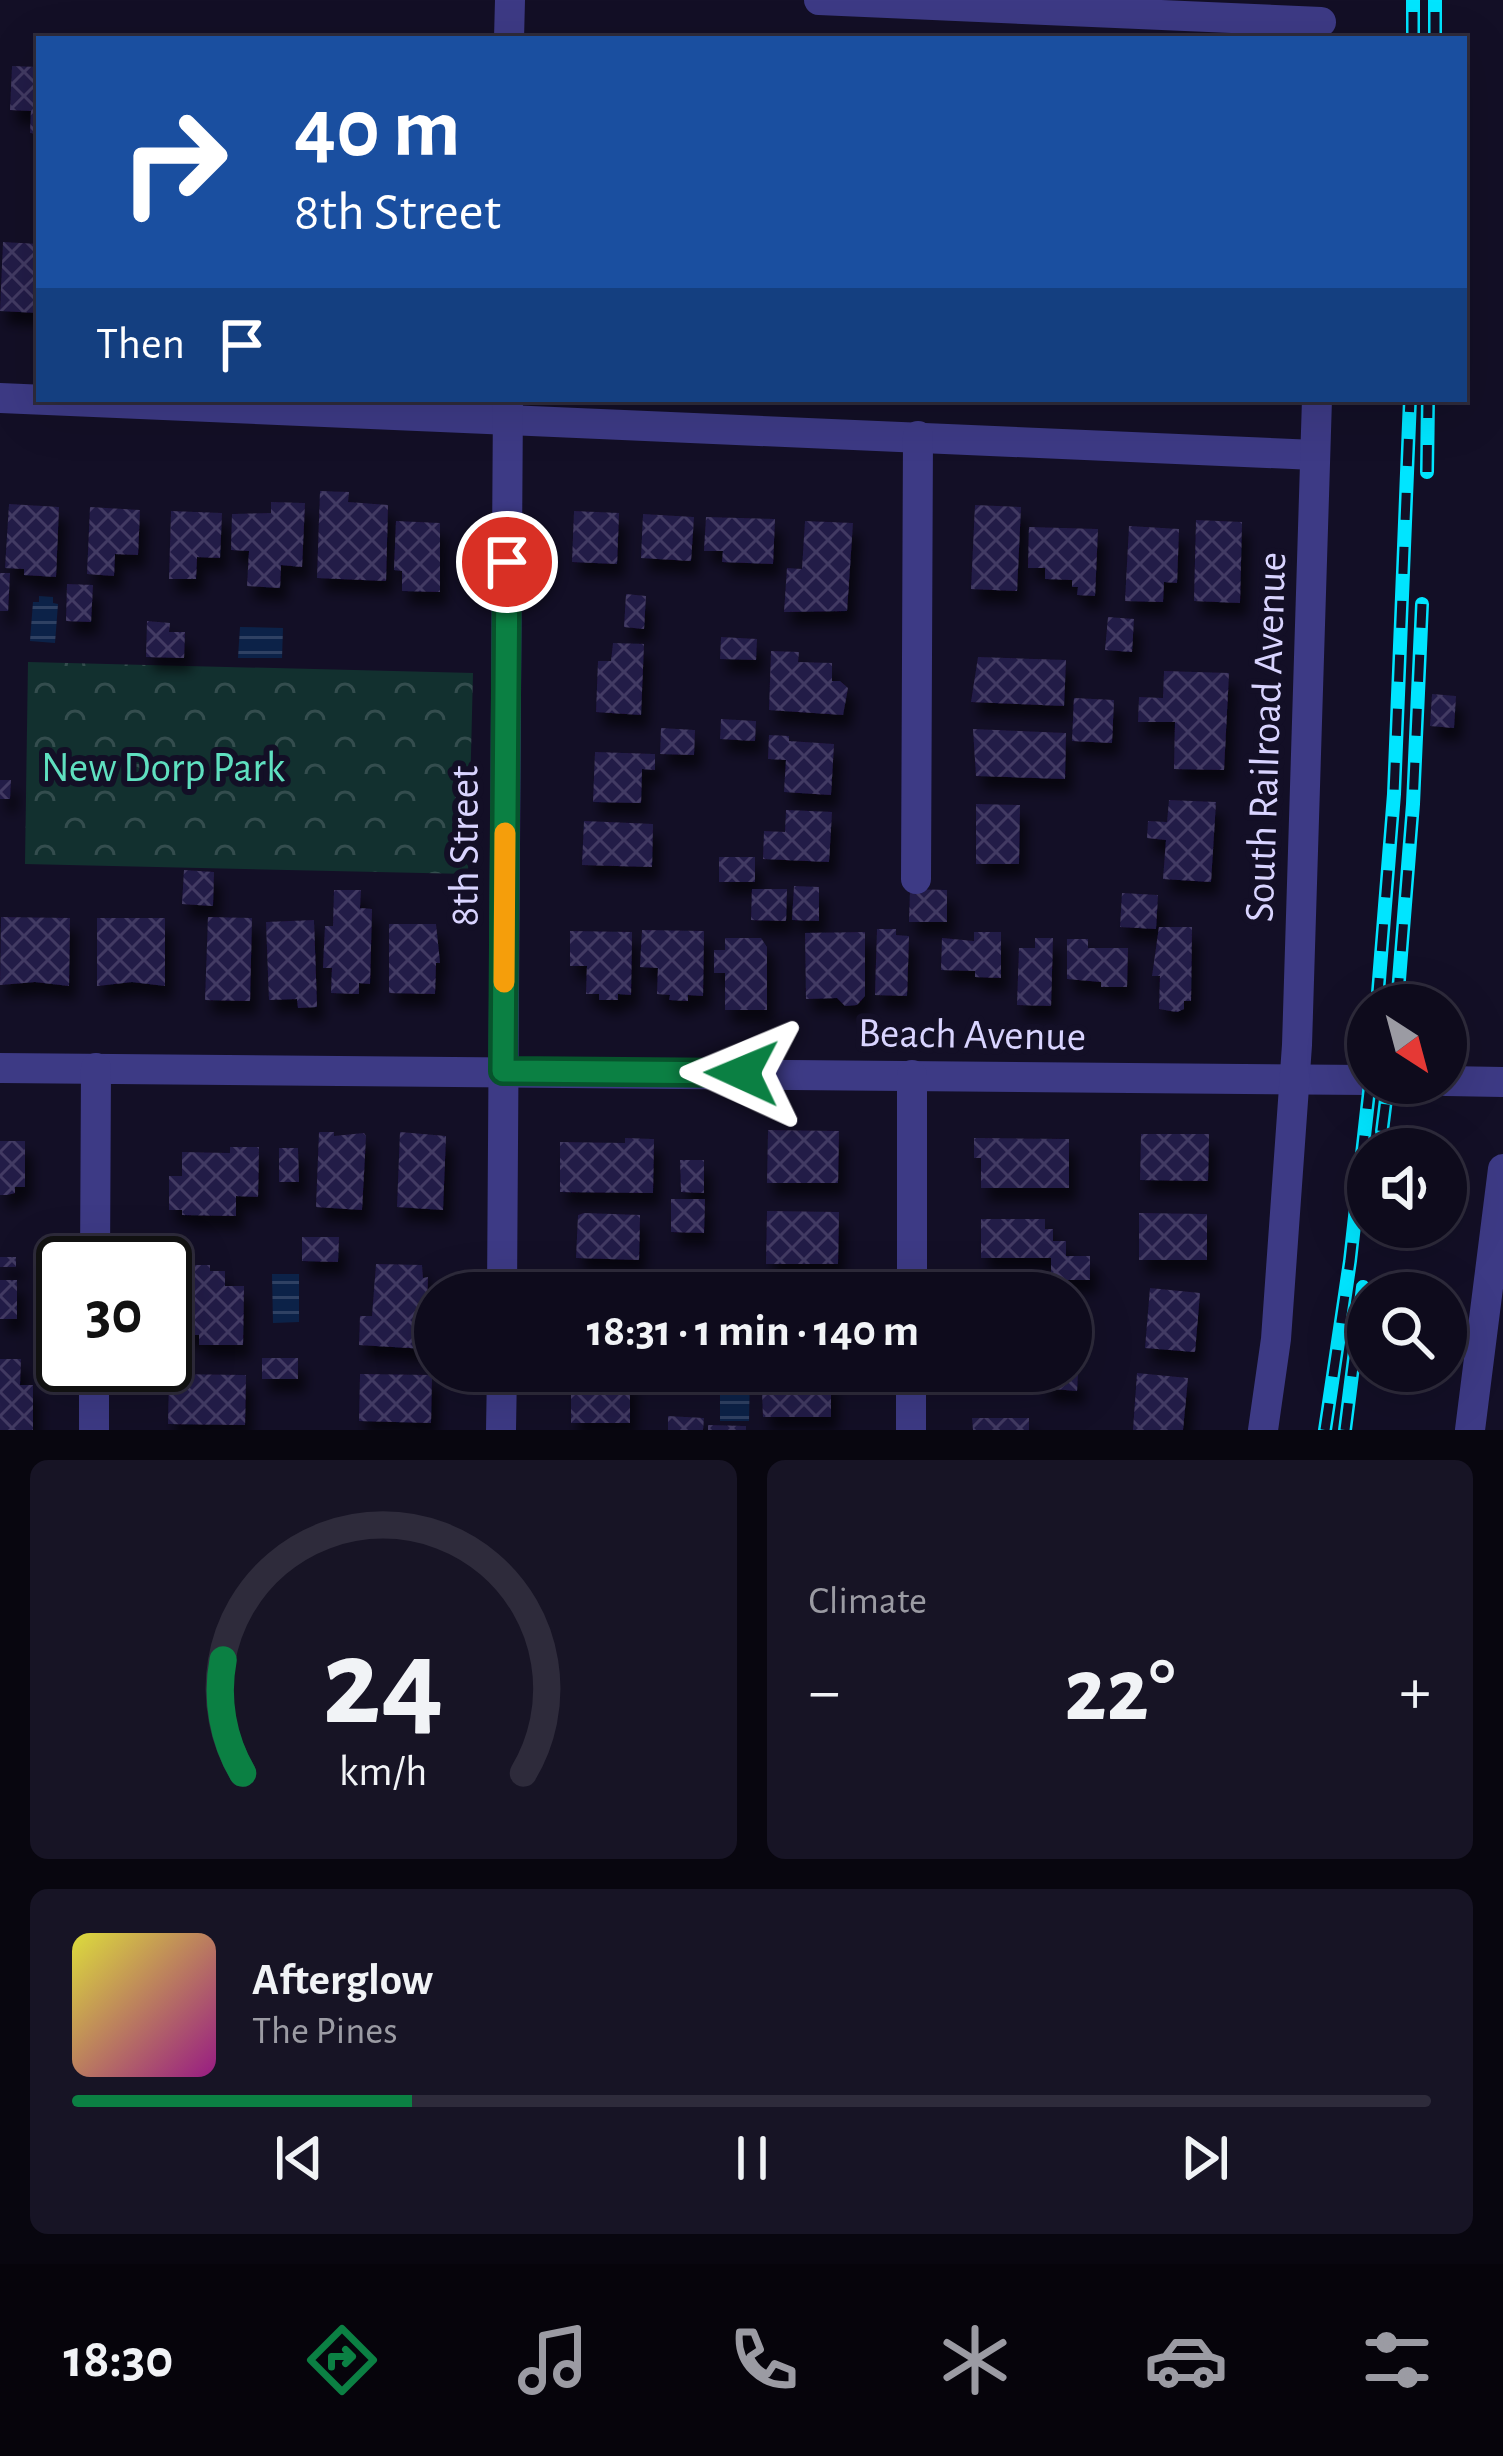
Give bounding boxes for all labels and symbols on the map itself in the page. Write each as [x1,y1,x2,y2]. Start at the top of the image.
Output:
pin [456,511,558,613]
street label: South Railroad Avenue [1239,551,1293,923]
park label: New Dorp Park [41,747,285,789]
street label: 8th Street [444,766,486,926]
north arrow [1347,984,1467,1104]
position arrow [679,1010,805,1136]
street label: Beach Avenue [857,1012,1086,1058]
speed limit sign: 30 [36,1236,192,1392]

